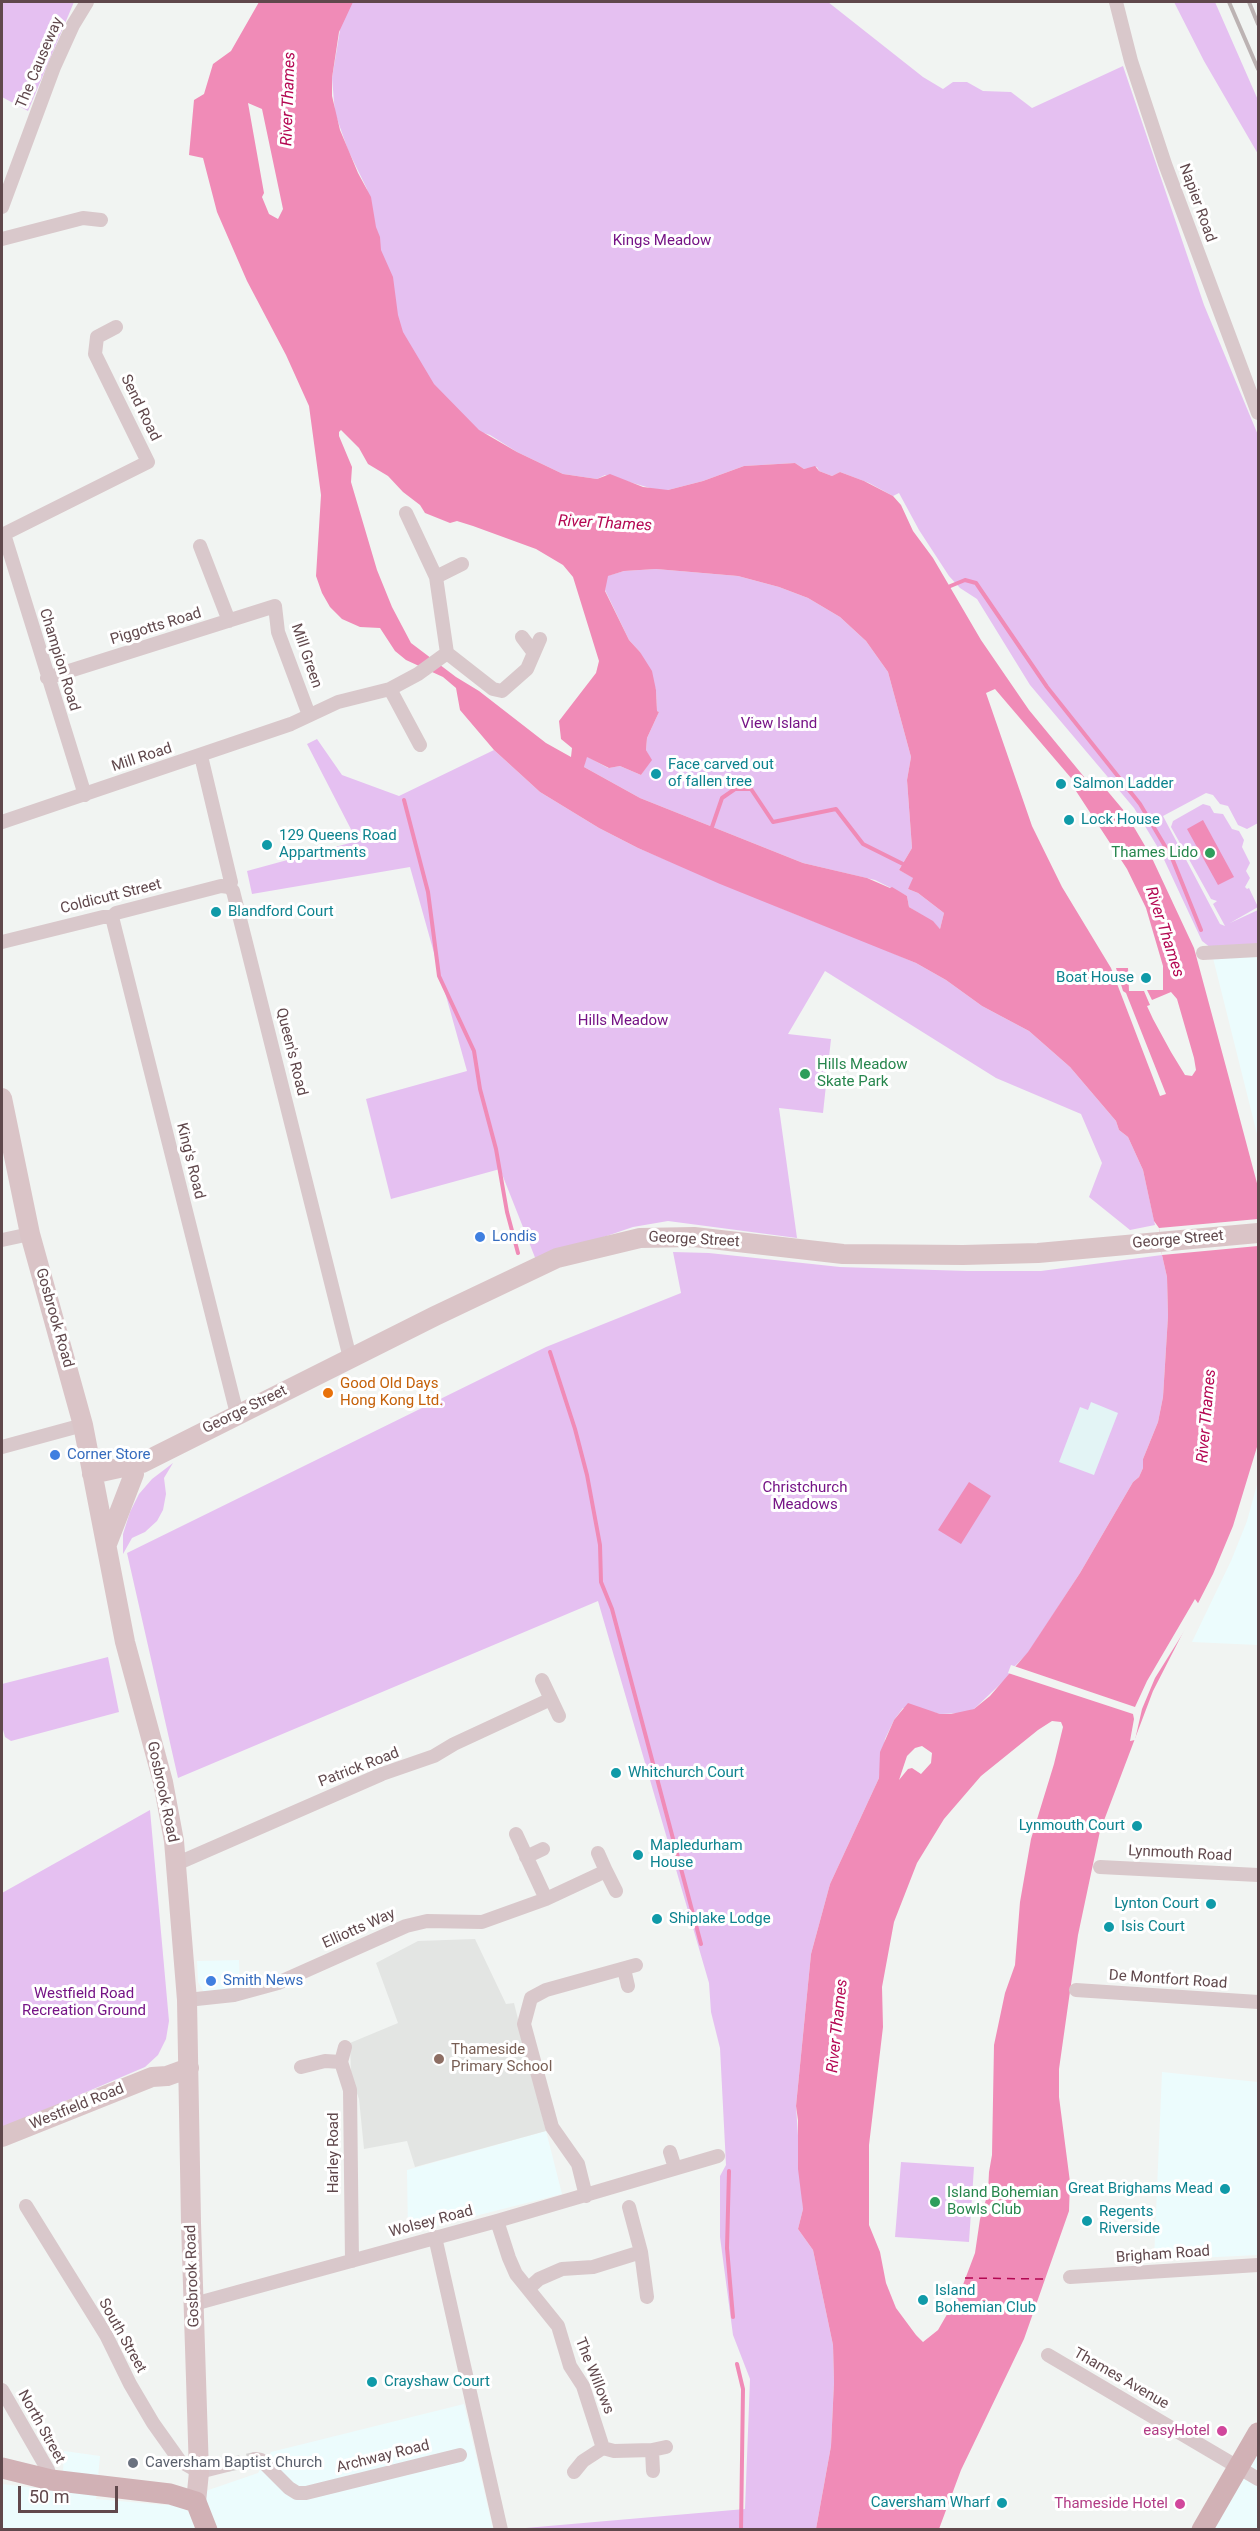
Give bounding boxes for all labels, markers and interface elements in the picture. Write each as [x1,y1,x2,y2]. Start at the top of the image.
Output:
street label: The Causeway [13,15,67,111]
water label: River Thames [278,52,300,146]
street label: Napier Road [1175,161,1219,245]
park label: Kings Meadow [613,232,711,250]
street label: Send Road [116,372,164,444]
water label: River Thames [557,512,653,536]
street label: Piggotts Road [108,605,204,649]
street label: Champion Road [35,607,83,713]
street label: Mill Green [287,621,325,691]
park label: View Island [741,715,817,733]
street label: Mill Road [110,740,174,776]
place label: Face carved out of fallen tree [668,756,774,791]
marker: Face carved out of fallen tree [649,767,663,781]
place label: Salmon Ladder [1073,775,1174,793]
marker: Salmon Ladder [1054,777,1068,791]
place label: Lock House [1081,811,1160,829]
marker: Lock House [1062,813,1076,827]
place label: 129 Queens Road Appartments [279,827,397,862]
marker: 129 Queens Road Appartments [260,838,274,852]
place label: Thames Lido [1111,844,1198,862]
marker: Thames Lido [1203,846,1217,860]
street label: Coldicutt Street [59,876,163,918]
water label: River Thames [1140,884,1188,980]
place label: Blandford Court [228,903,334,921]
marker: Blandford Court [209,905,223,919]
place label: Boat House [1056,969,1134,987]
marker: Boat House [1139,971,1153,985]
street label: Queen's Road [271,1006,311,1098]
park label: Hills Meadow [578,1012,668,1030]
place label: Hills Meadow Skate Park [817,1056,908,1091]
marker: Hills Meadow Skate Park [798,1067,812,1081]
street label: King's Road [172,1121,208,1201]
street label: George Street [1132,1227,1224,1253]
place label: Londis [492,1228,537,1246]
street label: George Street [648,1229,740,1251]
marker: Londis [473,1230,487,1244]
street label: Gosbrook Road [31,1266,77,1370]
water label: River Thames [1193,1368,1221,1464]
place label: Good Old Days Hong Kong Ltd. [340,1375,443,1410]
street label: George Street [200,1382,290,1438]
marker: Good Old Days Hong Kong Ltd. [321,1386,335,1400]
place label: Corner Store [67,1446,151,1464]
marker: Corner Store [48,1448,62,1462]
park label: Christchurch Meadows [763,1479,847,1514]
street label: Gosbrook Road [143,1740,181,1844]
street label: Patrick Road [316,1744,402,1792]
place label: Whitchurch Court [628,1764,744,1782]
marker: Whitchurch Court [609,1766,623,1780]
place label: Lynmouth Court [1019,1817,1125,1835]
marker: Lynmouth Court [1130,1819,1144,1833]
place label: Mapledurham House [650,1837,743,1872]
street label: Lynmouth Road [1128,1842,1232,1866]
marker: Mapledurham House [631,1848,645,1862]
place label: Lynton Court [1114,1895,1199,1913]
marker: Lynton Court [1204,1897,1218,1911]
street label: Elliotts Way [320,1905,398,1953]
place label: Shiplake Lodge [669,1910,771,1928]
marker: Shiplake Lodge [650,1912,664,1926]
place label: Isis Court [1121,1918,1185,1936]
marker: Isis Court [1102,1920,1116,1934]
street label: De Montfort Road [1108,1967,1228,1993]
place label: Smith News [223,1972,303,1990]
marker: Smith News [204,1974,218,1988]
water label: River Thames [824,1978,852,2074]
park label: Westfield Road Recreation Ground [22,1985,146,2020]
place label: Thameside Primary School [451,2041,552,2076]
marker: Thameside Primary School [432,2052,446,2066]
street label: Westfield Road [27,2080,127,2134]
street label: Harley Road [325,2113,343,2193]
place label: Great Brighams Mead [1068,2180,1213,2198]
marker: Great Brighams Mead [1218,2182,1232,2196]
place label: Island Bohemian Bowls Club [947,2184,1058,2219]
marker: Island Bohemian Bowls Club [928,2195,942,2209]
street label: Wolsey Road [387,2202,475,2242]
place label: Regents Riverside [1099,2203,1160,2238]
marker: Regents Riverside [1080,2214,1094,2228]
street label: Gosbrook Road [182,2224,204,2328]
street label: Brigham Road [1115,2243,1211,2267]
place label: Island Bohemian Club [935,2282,1036,2317]
marker: Island Bohemian Club [916,2293,930,2307]
street label: South Street [94,2296,150,2376]
street label: The Willows [571,2335,617,2417]
street label: Thames Avenue [1070,2344,1172,2414]
place label: Crayshaw Court [384,2373,490,2391]
marker: Crayshaw Court [365,2375,379,2389]
street label: North Street [13,2387,69,2467]
place label: easyHotel [1143,2422,1210,2440]
marker: easyHotel [1215,2424,1229,2438]
street label: Archway Road [335,2437,431,2477]
place label: Caversham Baptist Church [145,2454,322,2472]
marker: Caversham Baptist Church [126,2456,140,2470]
scale bar [21,2474,122,2512]
text: 50 m [29,2486,69,2507]
place label: Caversham Wharf [871,2494,990,2512]
place label: Thameside Hotel [1054,2495,1168,2513]
marker: Caversham Wharf [995,2496,1009,2510]
marker: Thameside Hotel [1173,2497,1187,2511]

